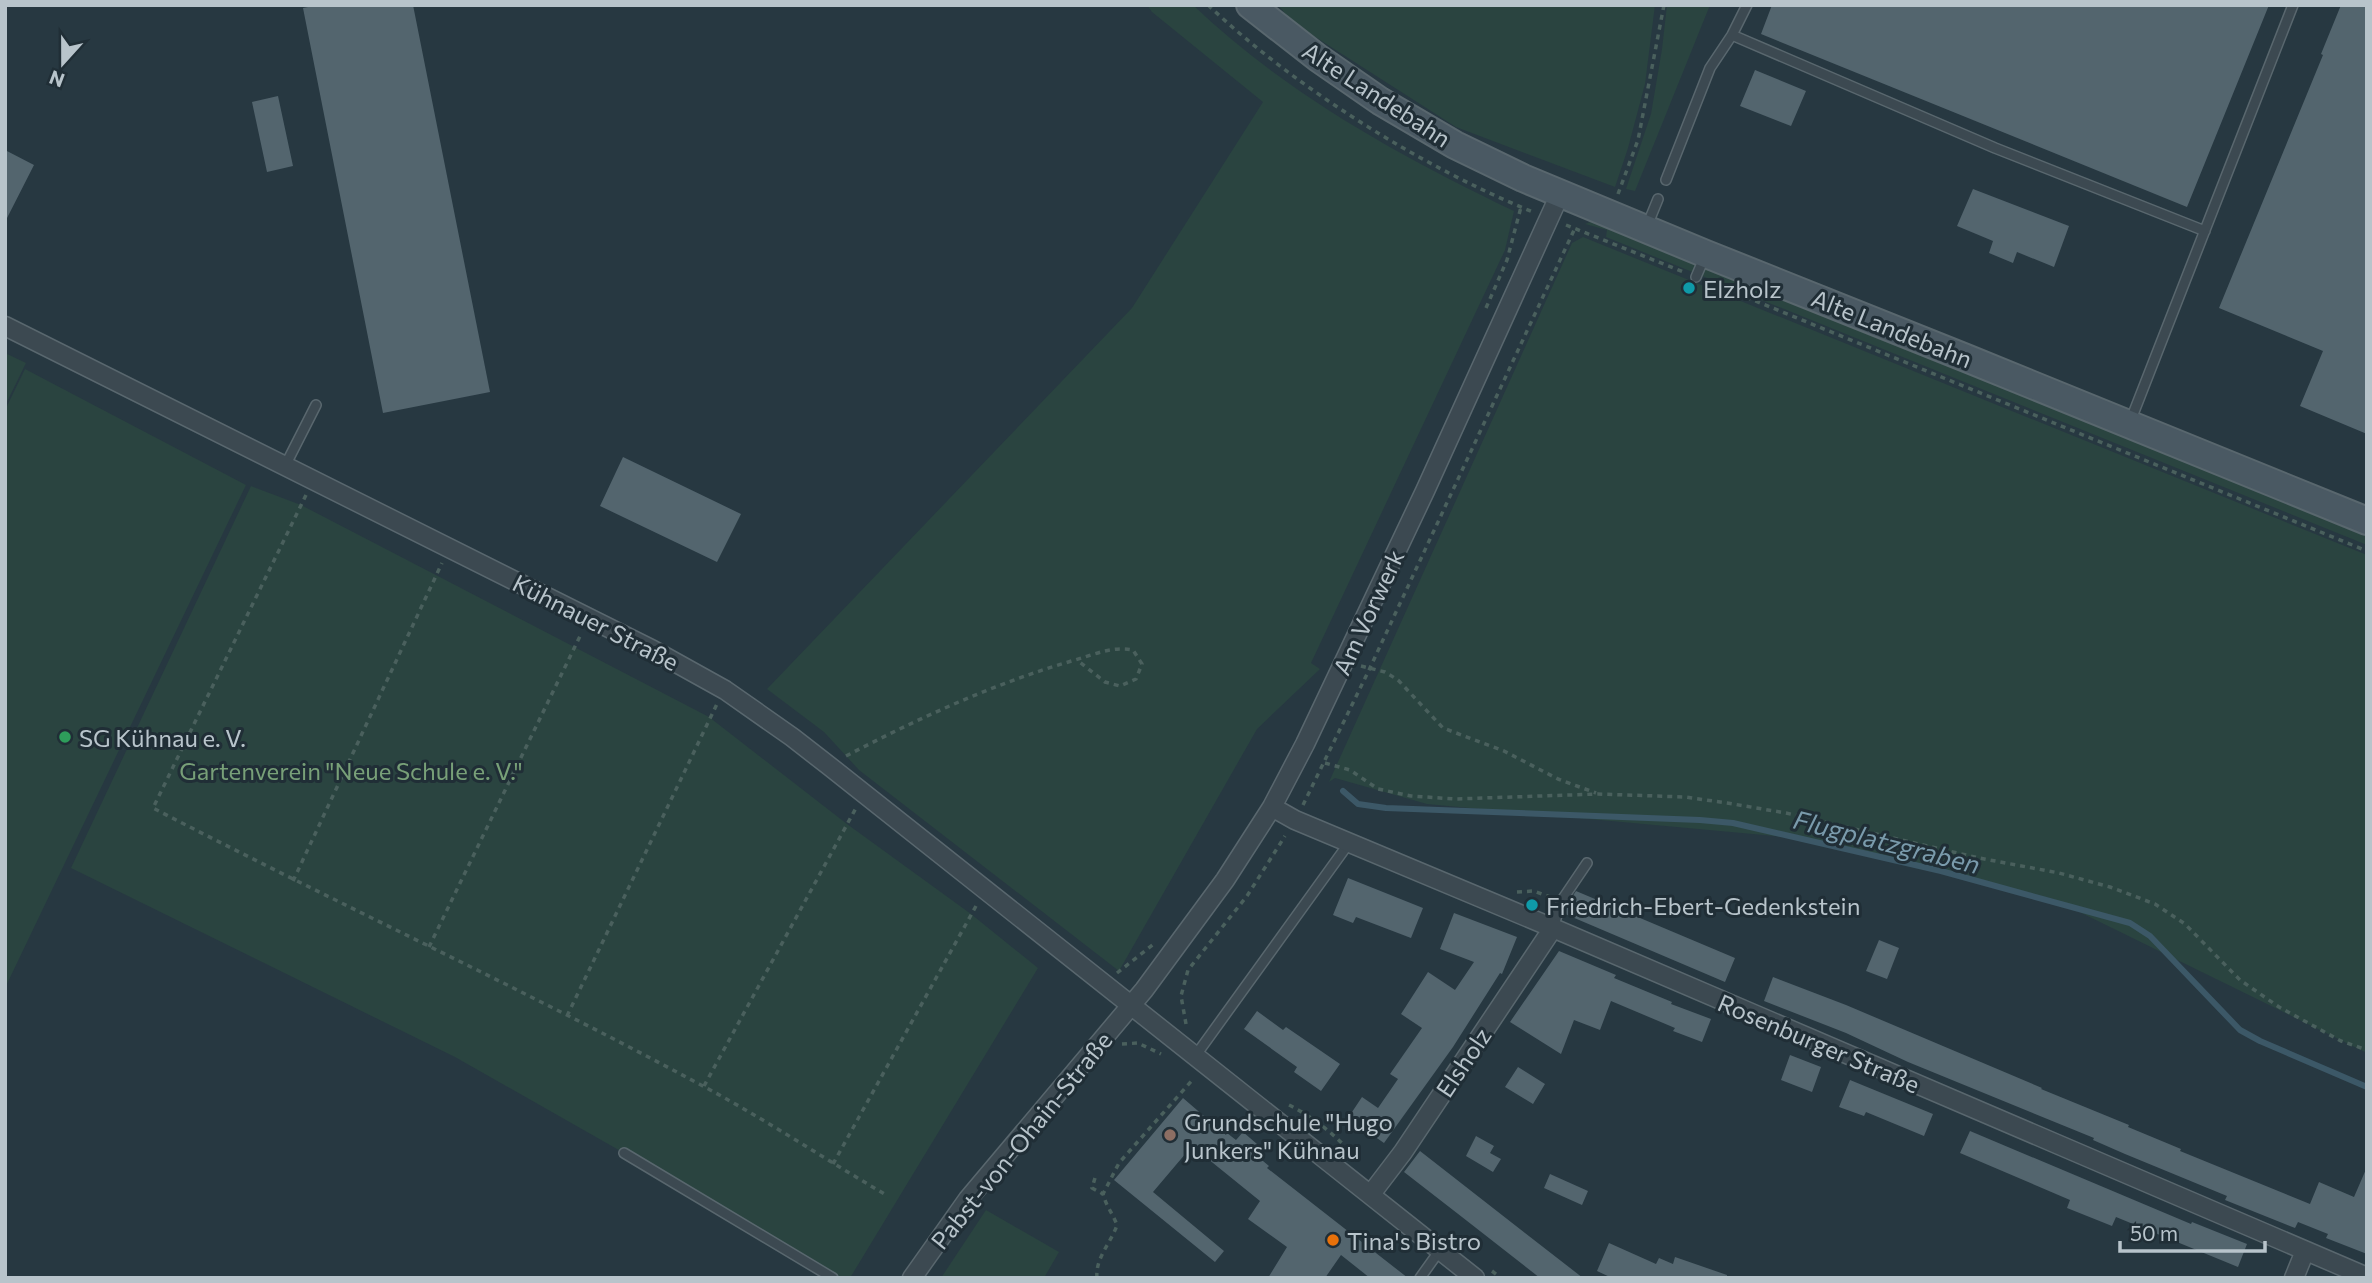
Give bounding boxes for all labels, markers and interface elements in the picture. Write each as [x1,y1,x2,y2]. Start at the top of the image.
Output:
north arrow [28,28,98,98]
street label: Alte Landebahn [1298,35,1456,153]
text: N [46,66,68,93]
place label: Elzholz [1703,274,1781,303]
marker: Elzholz [1681,280,1697,296]
street label: Alte Landebahn [1808,283,1976,373]
street label: Am Vorwerk [1326,545,1410,679]
street label: Kühnauer Straße [508,568,684,676]
place label: SG Kühnau e. V. [79,723,246,752]
marker: SG Kühnau e. V. [57,729,73,745]
park label: Gartenverein "Neue Schule e. V." [179,756,523,785]
water label: Flugplatzgraben [1791,803,1983,879]
place label: Friedrich-Ebert-Gedenkstein [1546,891,1861,920]
marker: Friedrich-Ebert-Gedenkstein [1524,897,1540,913]
street label: Rosenburger Straße [1714,987,1924,1099]
street label: Elsholz [1429,1022,1497,1102]
street label: Pabst-von-Ohain-Straße [924,1025,1118,1255]
place label: Grundschule "Hugo Junkers" Kühnau [1184,1107,1393,1164]
marker: Grundschule "Hugo Junkers" Kühnau [1162,1127,1178,1143]
scale bar [2120,1210,2265,1254]
text: 50 m [2130,1220,2178,1245]
place label: Tina's Bistro [1347,1226,1481,1255]
marker: Tina's Bistro [1325,1232,1341,1248]

